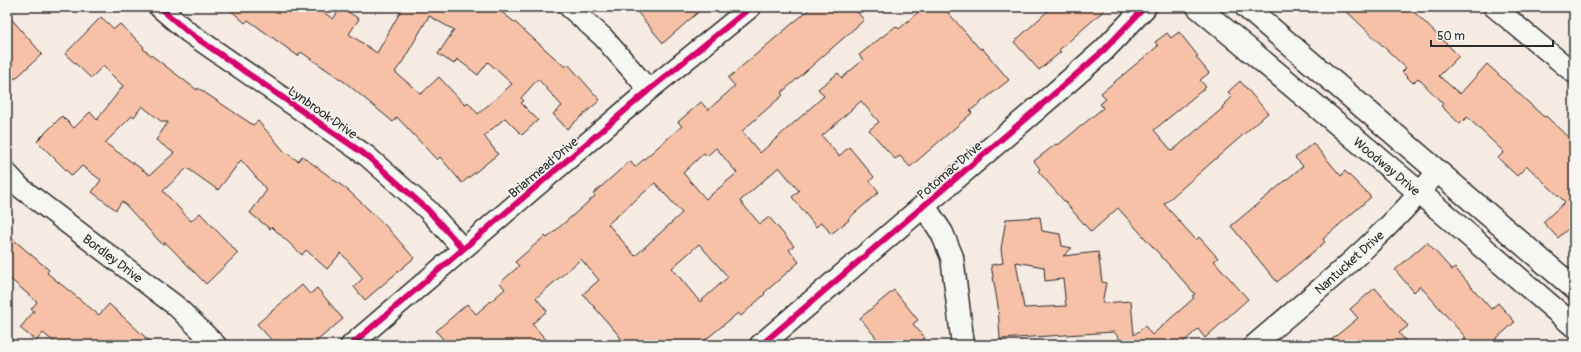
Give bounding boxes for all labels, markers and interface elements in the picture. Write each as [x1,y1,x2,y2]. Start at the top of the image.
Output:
scale bar [1431,22,1553,48]
text: 50 m [1437,29,1465,44]
street label: Lynbrook Drive [285,83,361,143]
street label: Briarmead Drive [506,134,582,202]
street label: Woodway Drive [1350,134,1424,200]
street label: Potomac Drive [914,138,986,203]
street label: Nantucket Drive [1312,227,1388,298]
street label: Bordley Drive [79,231,146,287]

